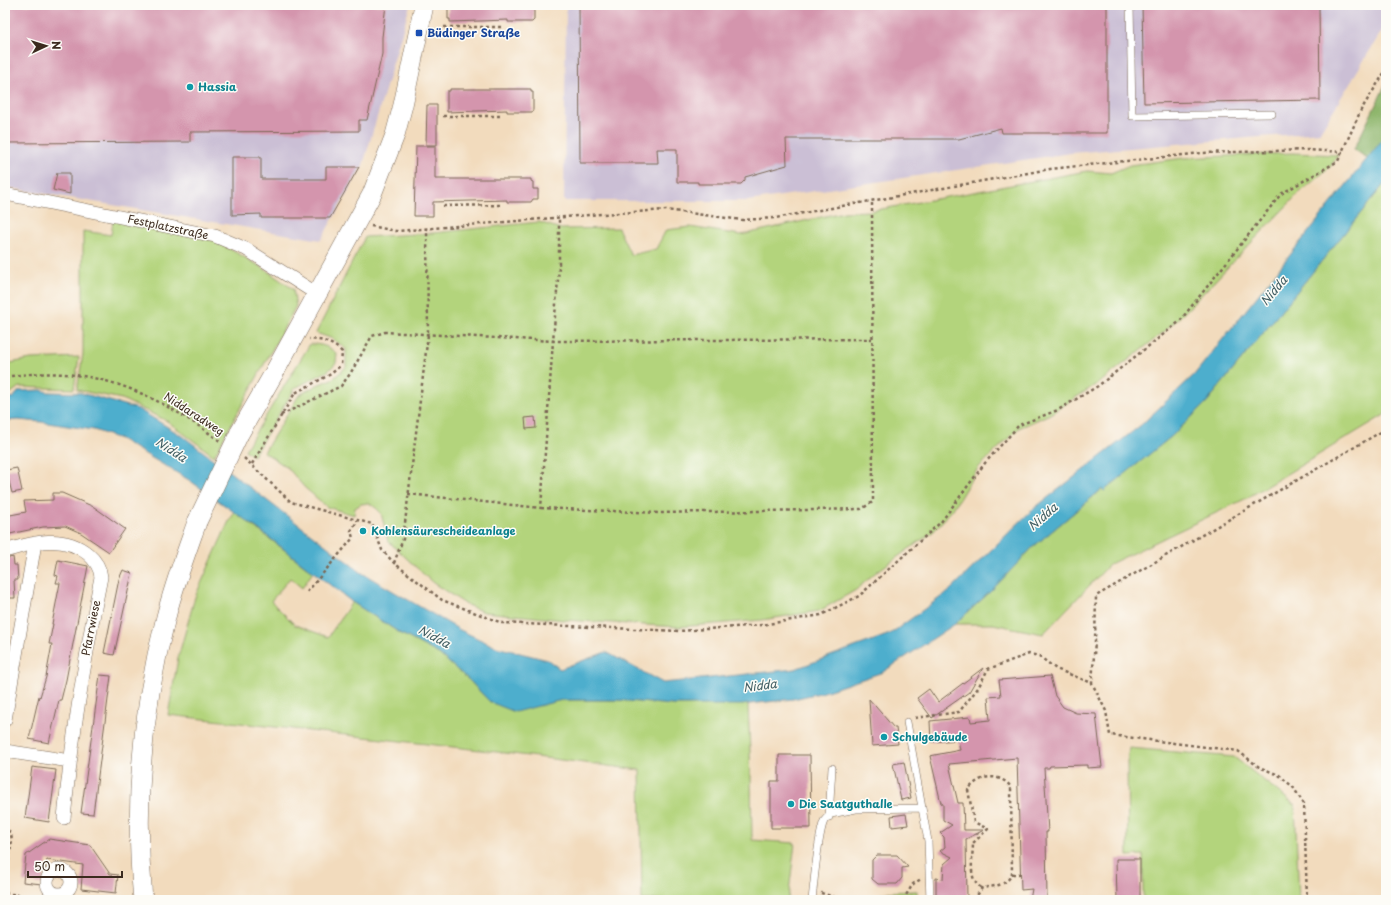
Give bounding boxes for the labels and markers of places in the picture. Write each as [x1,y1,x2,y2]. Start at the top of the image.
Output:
place label: Büdinger Straße [427,24,520,41]
marker: Büdinger Straße [414,28,424,38]
place label: Hassia [198,78,237,95]
marker: Hassia [185,82,195,92]
place label: Kohlensäurescheideanlage [371,522,516,539]
marker: Kohlensäurescheideanlage [358,526,368,536]
place label: Schulgebäude [892,728,968,745]
marker: Schulgebäude [879,732,889,742]
place label: Die Saatguthalle [799,795,893,812]
marker: Die Saatguthalle [786,799,796,809]

